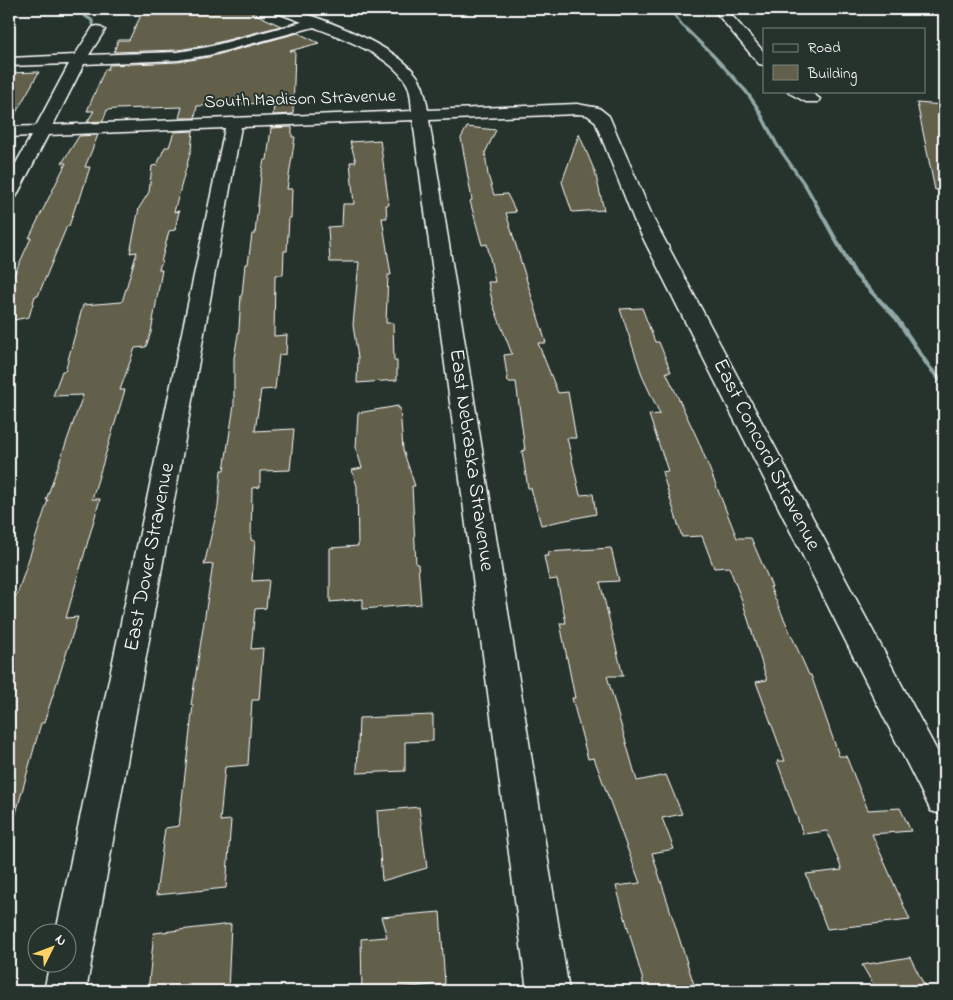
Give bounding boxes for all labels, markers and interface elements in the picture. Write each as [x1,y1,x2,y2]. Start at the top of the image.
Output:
legend [763,28,926,92]
text: Road [808,37,841,59]
text: Building [807,63,857,86]
street label: South Madison Stravenue [204,84,397,116]
street label: East Nebraska Stravenue [441,347,502,574]
street label: East Concord Stravenue [705,354,828,557]
street label: East Dover Stravenue [117,460,183,654]
north arrow [28,922,78,972]
text: N [50,930,72,951]

